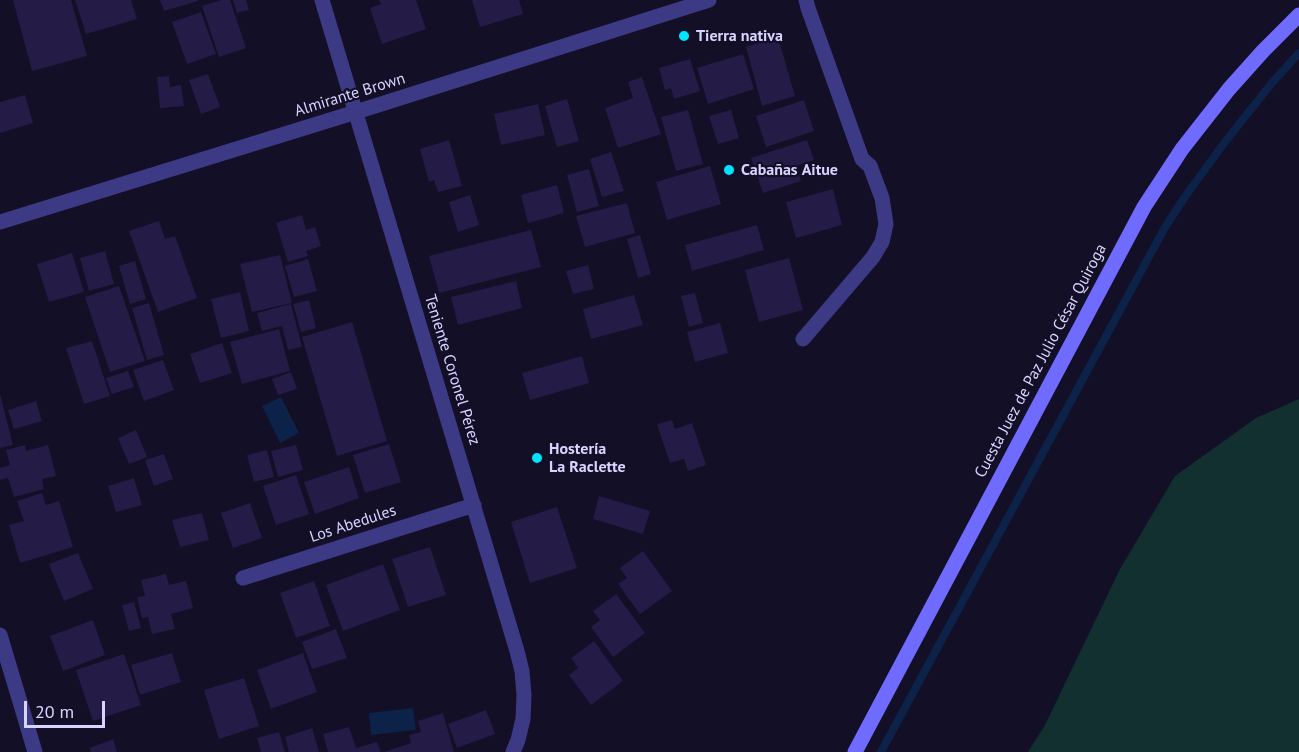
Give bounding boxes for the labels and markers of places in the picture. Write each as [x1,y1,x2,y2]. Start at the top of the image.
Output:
place label: Tierra nativa [696,26,783,46]
marker: Tierra nativa [677,29,691,43]
place label: Cabañas Aitue [741,160,838,180]
marker: Cabañas Aitue [722,163,736,177]
place label: Hostería La Raclette [549,439,626,477]
marker: Hostería La Raclette [530,451,544,465]

